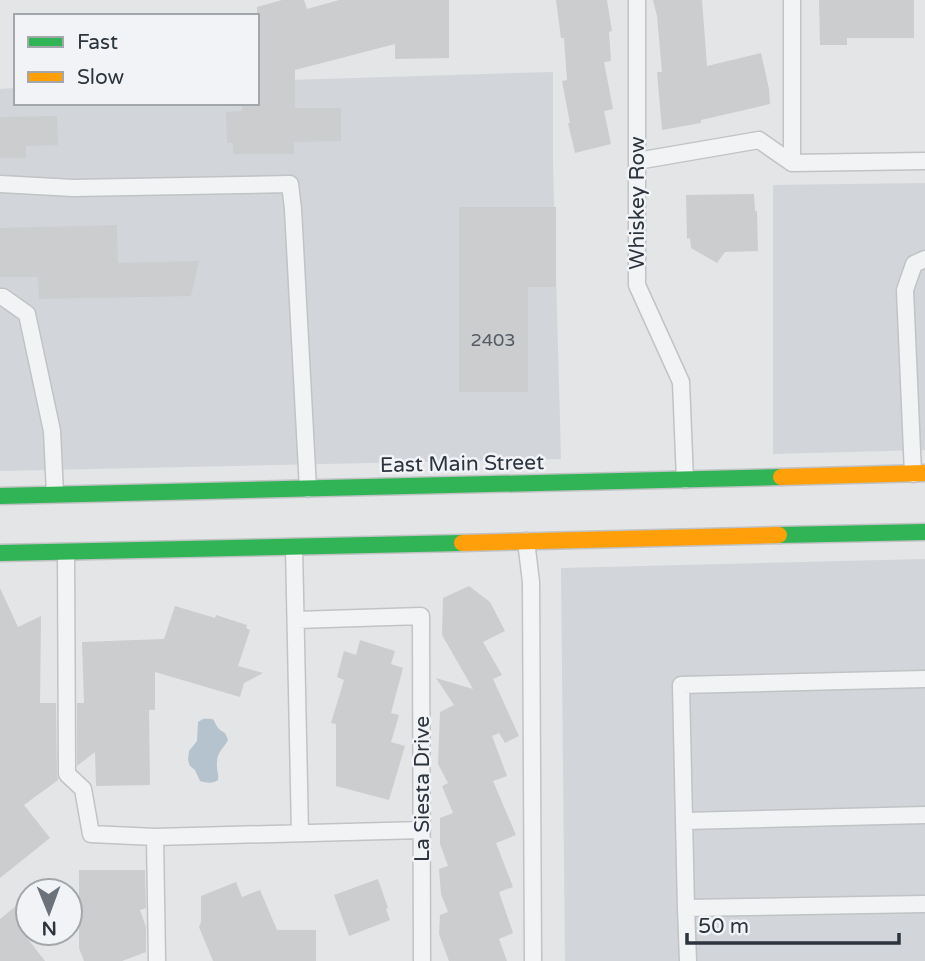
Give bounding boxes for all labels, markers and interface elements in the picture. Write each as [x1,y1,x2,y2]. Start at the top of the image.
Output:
legend [14,14,259,105]
text: Fast [77,30,118,55]
text: Slow [77,65,125,90]
street label: Whiskey Row [625,136,650,270]
house number: 2403 [470,329,516,351]
street label: East Main Street [380,450,544,478]
street label: La Siesta Drive [410,716,435,862]
north arrow [14,877,84,947]
scale bar [687,902,899,946]
text: 50 m [698,914,749,939]
text: N [41,917,57,939]

